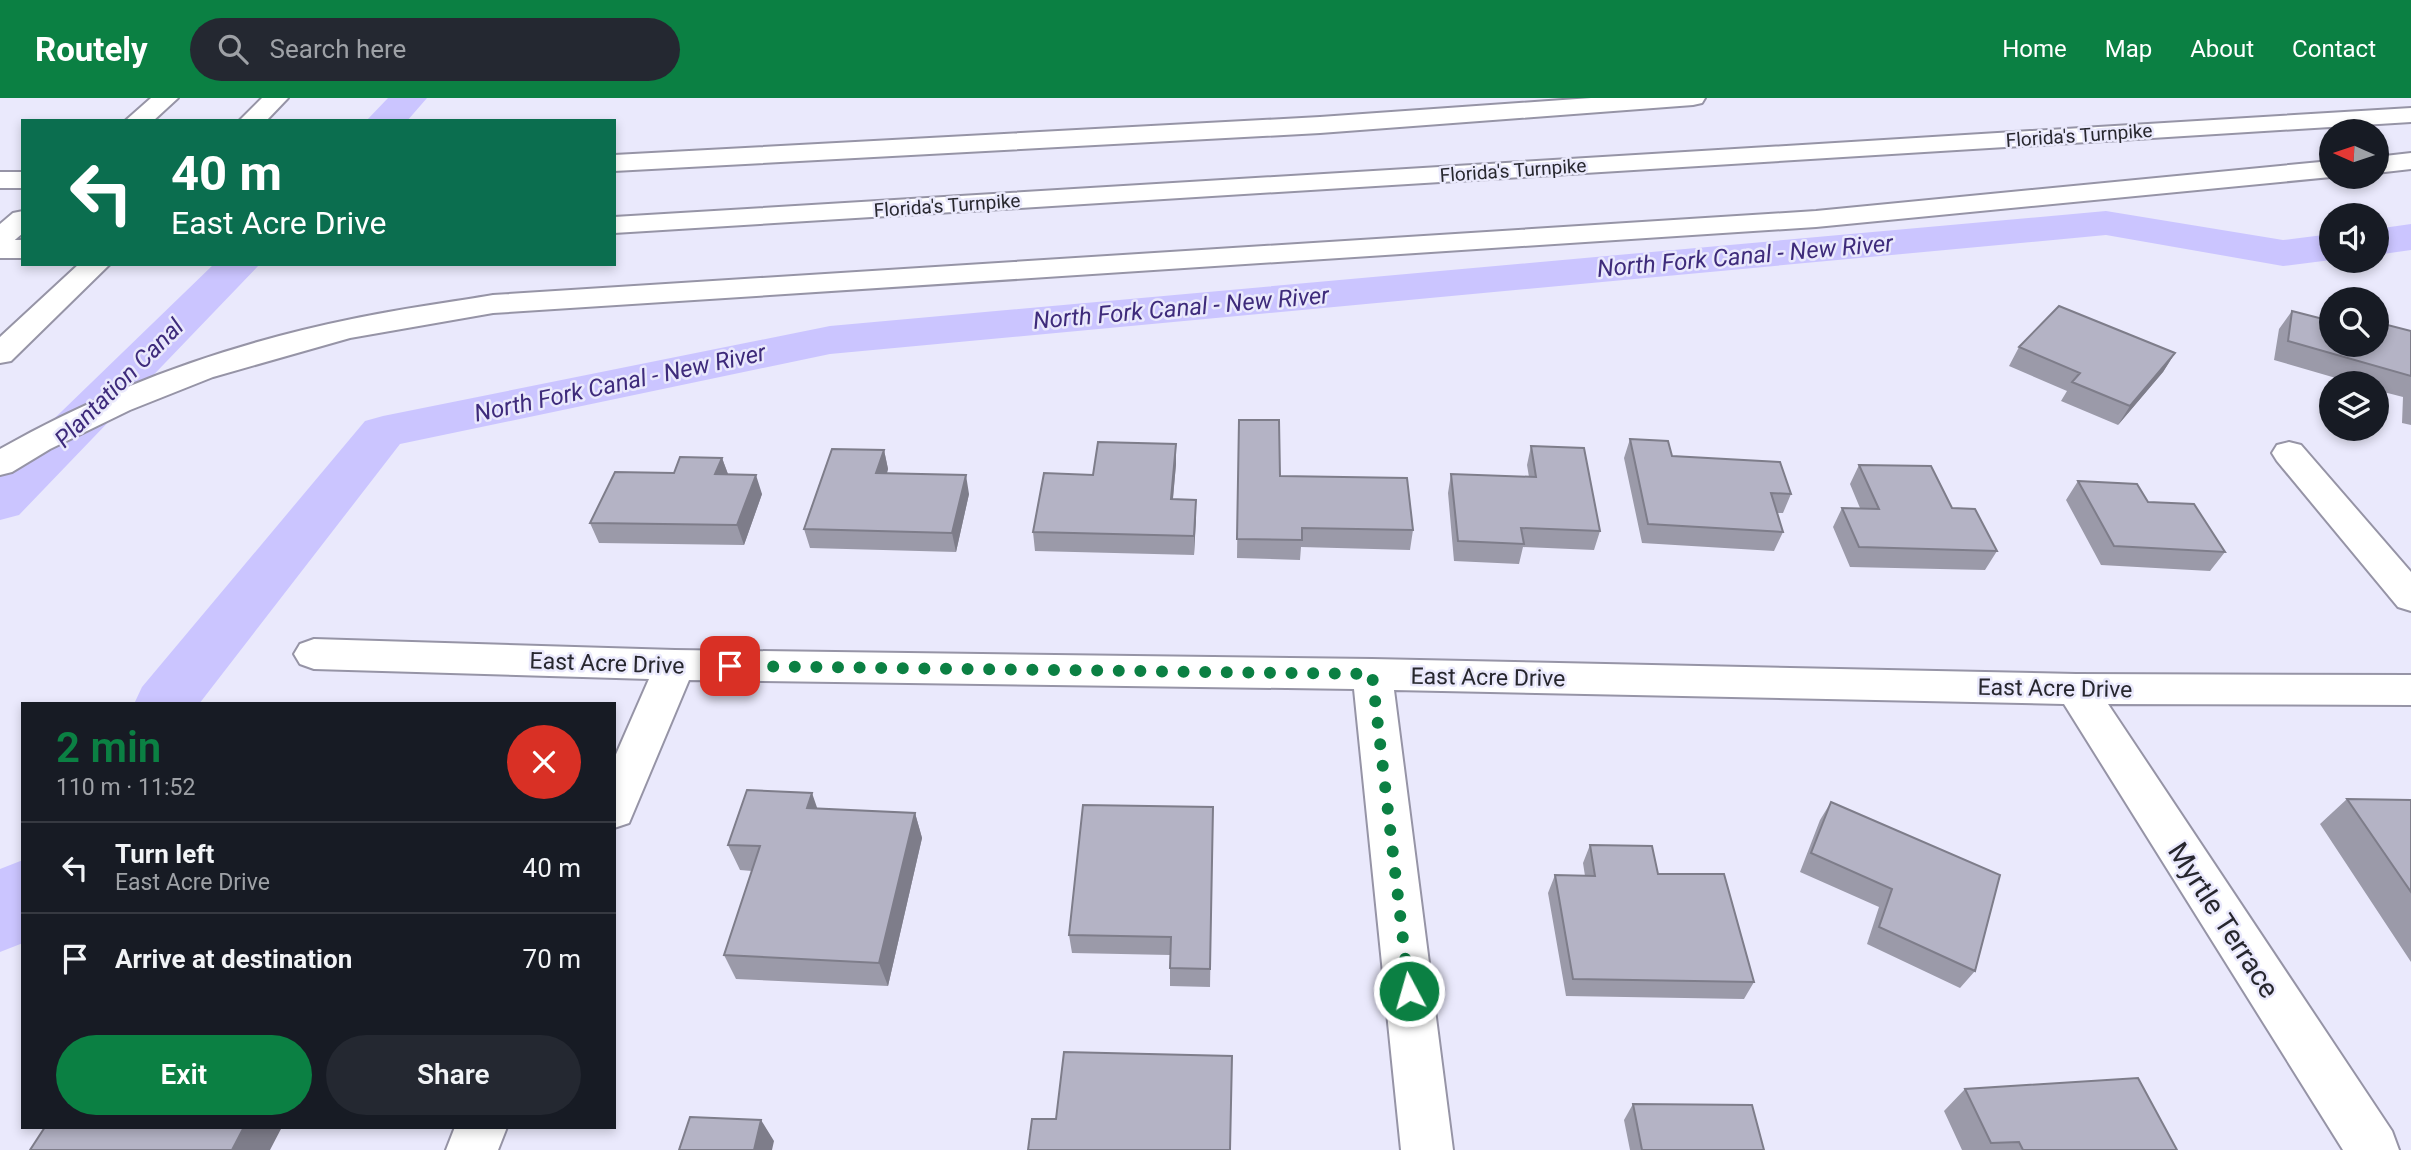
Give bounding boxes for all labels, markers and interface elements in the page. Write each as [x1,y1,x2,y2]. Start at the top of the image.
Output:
search box [190,18,680,81]
text: Routely [35,30,148,69]
icon: search [214,30,252,68]
text: Search here [270,34,406,64]
text: Home [2002,35,2067,63]
text: Map [2105,35,2152,63]
text: About [2190,35,2254,63]
text: Contact [2292,35,2376,63]
street label: Florida's Turnpike [2005,119,2153,152]
north arrow [2319,119,2389,189]
map controls [2319,119,2389,441]
text: 40 m [171,145,282,202]
icon: left [56,147,147,238]
street label: Florida's Turnpike [1439,154,1587,187]
street label: Florida's Turnpike [873,189,1021,222]
button: sound [2319,203,2389,273]
text: East Acre Drive [171,204,386,242]
water label: North Fork Canal - New River [1596,229,1895,283]
water label: North Fork Canal - New River [1032,281,1331,335]
button: search [2319,287,2389,357]
water label: Plantation Canal [49,313,189,453]
water label: North Fork Canal - New River [472,338,769,428]
button: layers [2319,371,2389,441]
pin [700,636,760,696]
street label: East Acre Drive [529,647,685,680]
icon: arrive [711,647,749,685]
street label: East Acre Drive [1410,663,1566,692]
street label: East Acre Drive [1977,674,2133,703]
text: 2 min [56,723,161,772]
button: close [507,725,581,799]
text: 110 m · 11:52 [56,774,195,801]
street label: Myrtle Terrace [2161,836,2286,1004]
text: Turn left [115,839,214,869]
icon: left [56,849,94,887]
text: 40 m [523,853,581,883]
text: East Acre Drive [115,869,270,896]
icon: arrive [56,940,94,978]
text: Arrive at destination [115,944,352,974]
text: 70 m [523,944,581,974]
position arrow [1372,954,1446,1028]
button: Exit [56,1035,312,1115]
button: Share [326,1035,581,1115]

